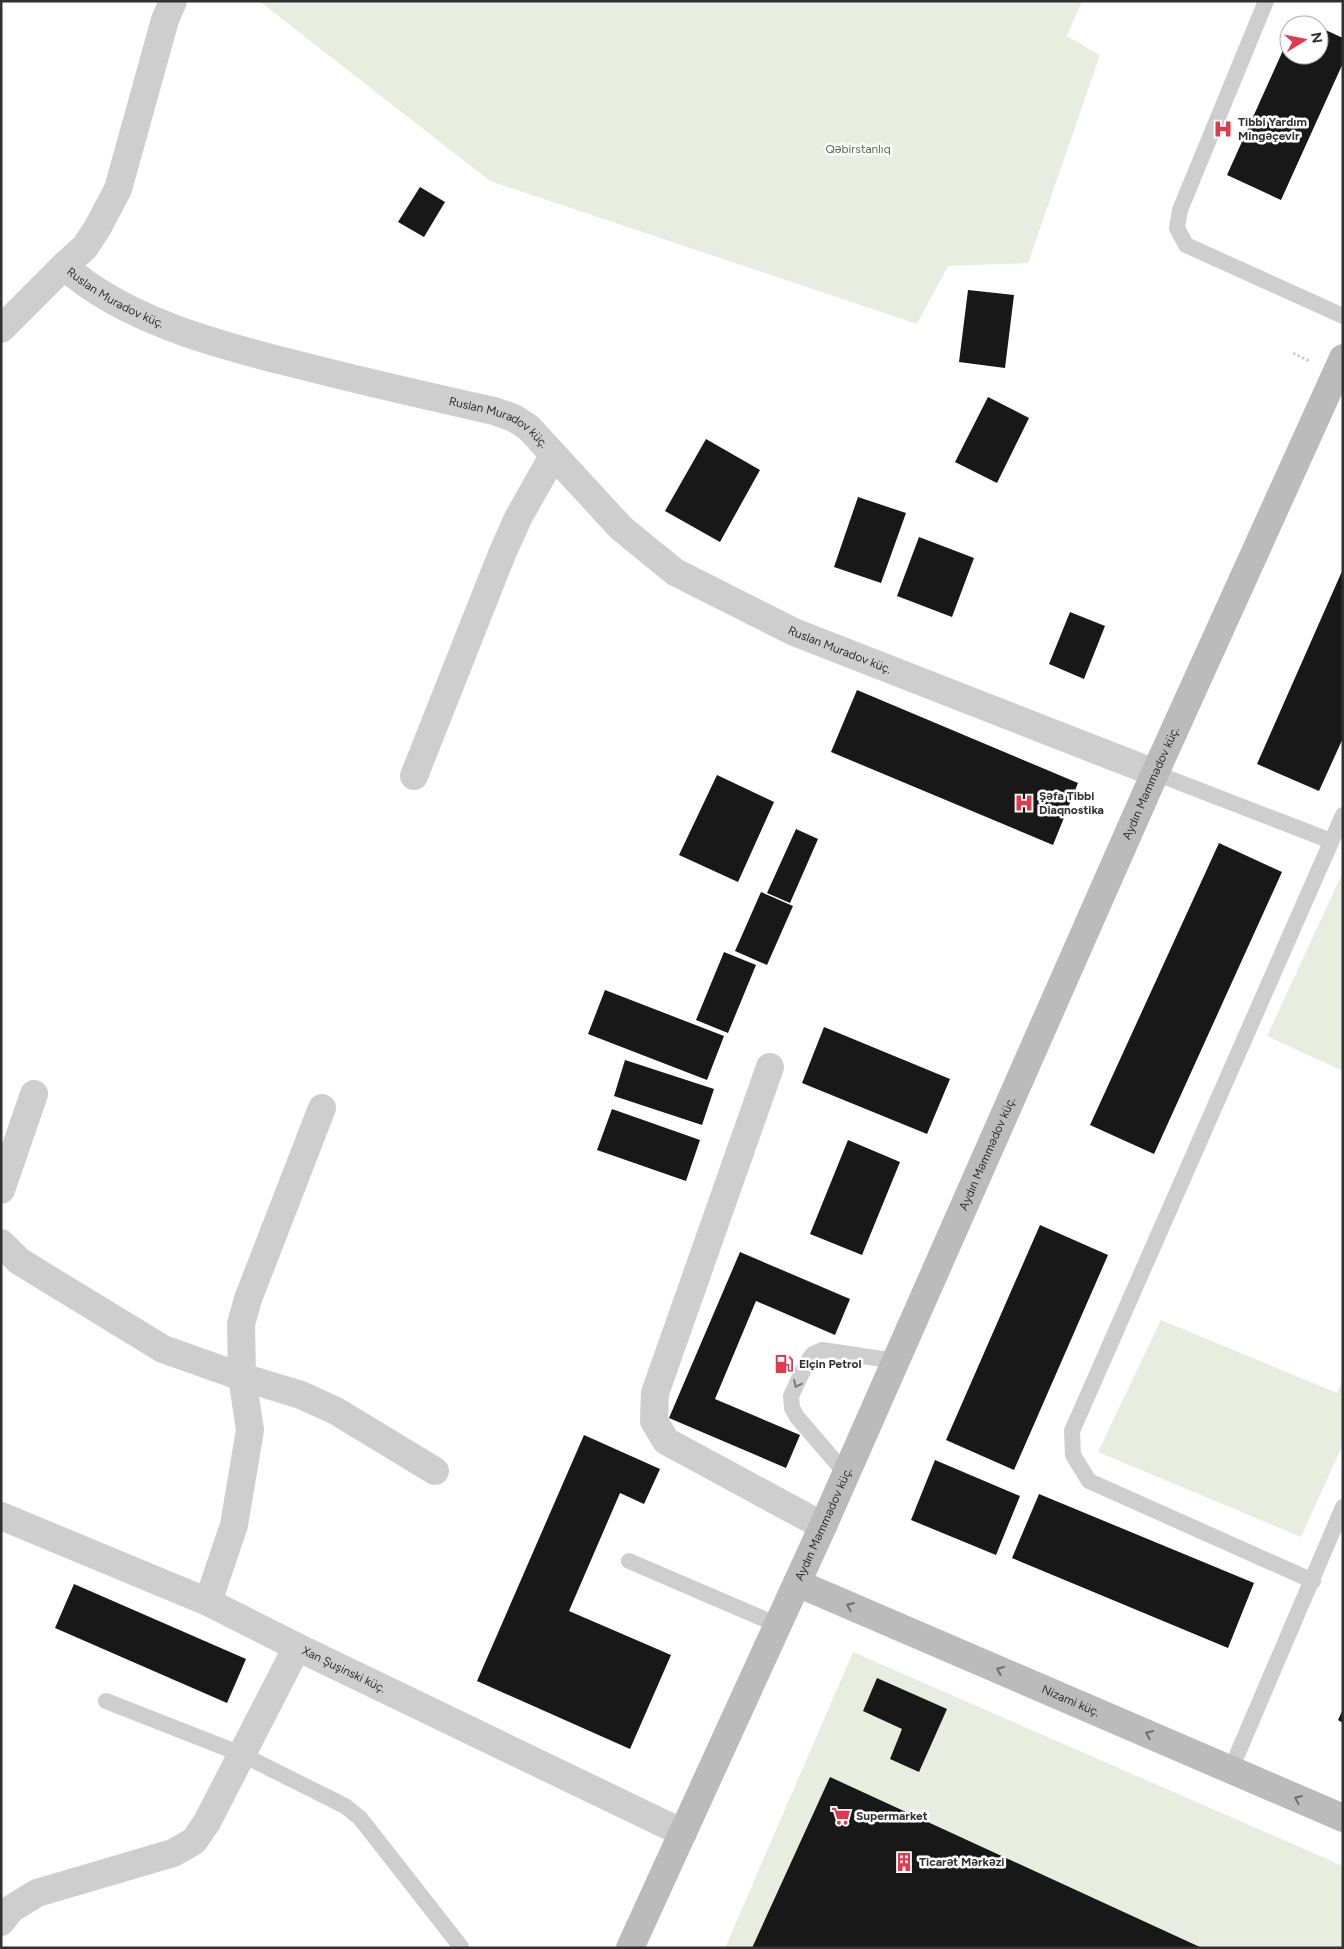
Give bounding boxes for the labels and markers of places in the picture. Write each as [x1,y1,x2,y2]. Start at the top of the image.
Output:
place label: Tibbi Yardım Mingəçevir [1238,115,1307,143]
hospital icon: Tibbi Yardım Mingəçevir [1212,118,1234,140]
place label: Şəfa Tibbi Diaqnostika [1039,789,1104,817]
hospital icon: Şəfa Tibbi Diaqnostika [1013,792,1035,814]
fuel station icon: Elçin Petrol [773,1353,795,1375]
place label: Elçin Petrol [799,1357,861,1371]
supermarket icon: Supermarket [830,1805,852,1827]
place label: Supermarket [856,1809,928,1823]
building icon: Ticarət Mərkəzi [893,1851,915,1873]
place label: Ticarət Mərkəzi [919,1855,1005,1869]

